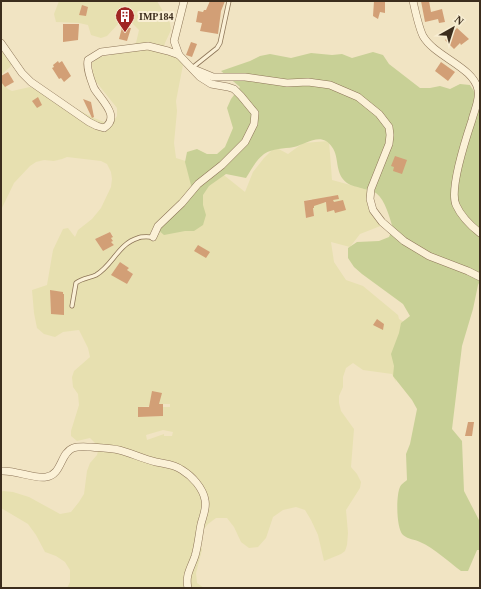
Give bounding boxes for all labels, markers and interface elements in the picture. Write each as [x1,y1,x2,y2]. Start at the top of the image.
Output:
building icon: IMP184 [114,5,136,33]
north arrow [433,8,473,48]
place label: IMP184 [139,11,173,22]
text: N [452,13,466,27]

